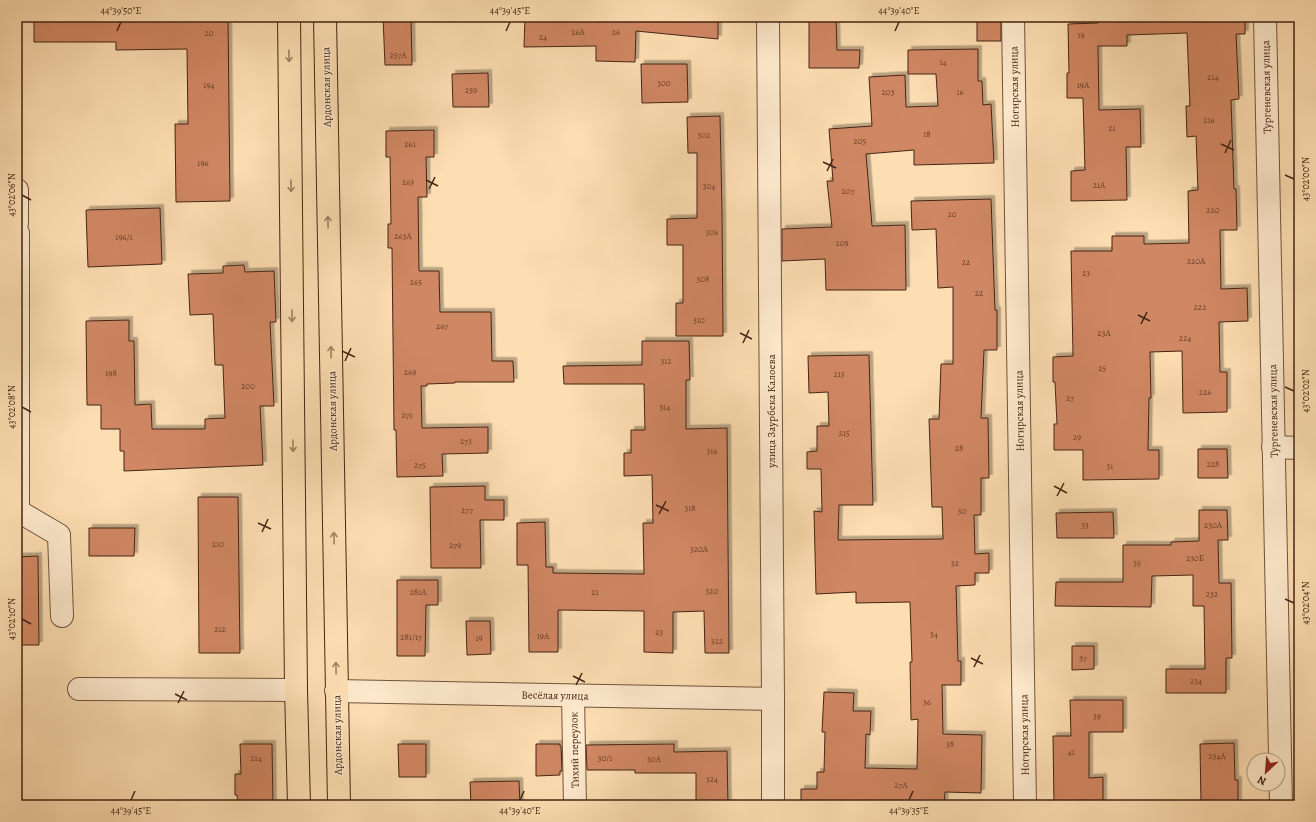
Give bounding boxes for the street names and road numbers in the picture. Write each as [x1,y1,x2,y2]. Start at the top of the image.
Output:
street label: Тургеневская улица [1258,39,1275,134]
street label: Ногирская улица [1006,45,1023,128]
street label: Ардонская улица [318,46,335,128]
street label: улица Заурбека Калоева [764,353,779,469]
street label: Тургеневская улица [1265,363,1282,458]
street label: Ногирская улица [1011,369,1028,452]
street label: Ардонская улица [324,370,341,452]
street label: Весёлая улица [521,687,590,704]
street label: Ногирская улица [1016,693,1033,776]
street label: Ардонская улица [329,694,346,776]
street label: Тихий переулок [566,711,583,788]

